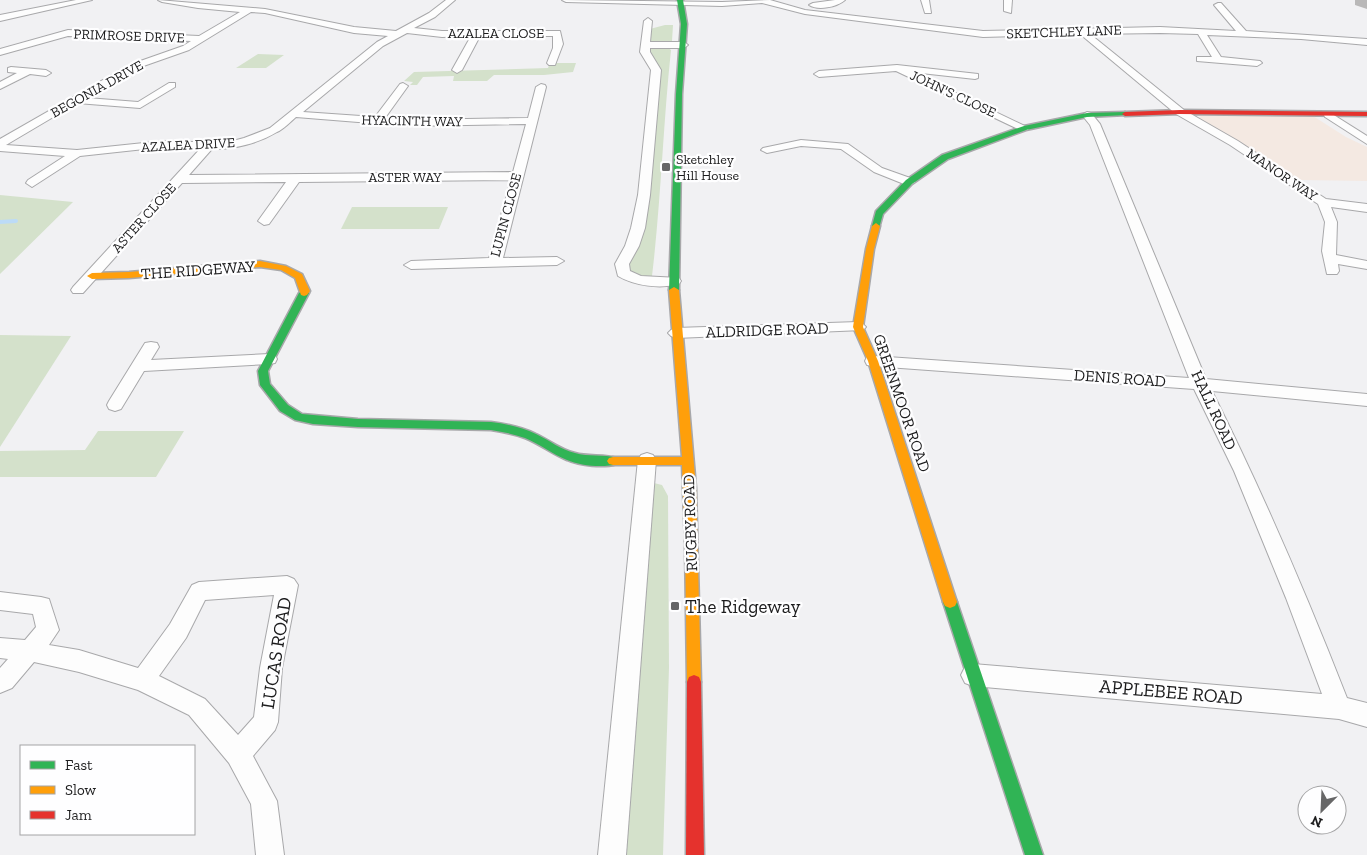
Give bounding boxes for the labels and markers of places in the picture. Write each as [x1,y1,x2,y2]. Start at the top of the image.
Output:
place label: Sketchley Hill House [676,151,740,184]
marker: Sketchley Hill House [660,161,672,173]
place label: The Ridgeway [685,595,801,618]
marker: The Ridgeway [669,600,681,612]

